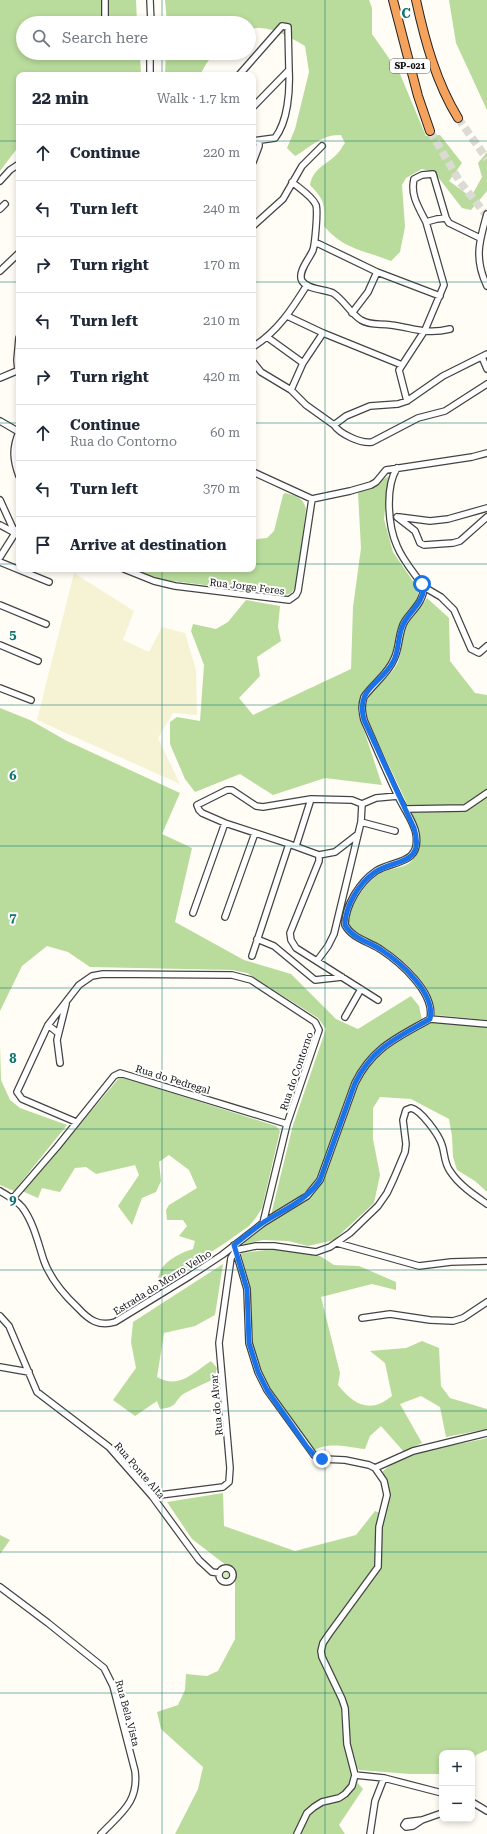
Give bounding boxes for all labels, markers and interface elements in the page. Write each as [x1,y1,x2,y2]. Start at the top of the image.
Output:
text: C [401,6,411,21]
search box [16,16,256,60]
icon: search [30,27,52,49]
text: Search here [62,29,148,47]
road number: SP-021 [390,59,430,73]
text: 22 min [32,88,89,108]
text: Walk · 1.7 km [157,91,240,106]
icon: ahead [32,142,54,164]
text: Continue [70,144,140,162]
text: 220 m [203,145,240,160]
icon: left [32,198,54,220]
text: Turn left [70,200,138,218]
text: 240 m [203,201,240,216]
icon: right [32,254,54,276]
text: Turn right [70,256,149,274]
text: 170 m [203,257,240,272]
icon: left [32,310,54,332]
text: Turn left [70,312,138,330]
text: 210 m [203,313,240,328]
icon: right [32,366,54,388]
text: Turn right [70,368,149,386]
text: 420 m [203,369,240,384]
text: Continue [70,416,140,434]
icon: ahead [32,422,54,444]
text: 60 m [210,425,240,440]
text: Rua do Contorno [70,434,177,449]
icon: left [32,478,54,500]
text: Turn left [70,480,138,498]
text: 370 m [203,481,240,496]
icon: arrive [32,534,54,556]
text: Arrive at destination [70,536,226,554]
route start [413,575,431,593]
street label: Rua Jorge Feres [209,576,285,597]
text: 5 [9,627,17,642]
text: 6 [9,768,17,783]
text: 7 [9,910,17,925]
street label: Rua do Contorno [278,1030,315,1112]
text: 8 [9,1051,17,1066]
street label: Rua do Pedregal [134,1063,212,1096]
text: 9 [9,1192,17,1207]
street label: Estrada do Morro Velho [111,1248,213,1317]
street label: Rua do Alvar [208,1374,225,1436]
street label: Rua Ponte Alta [112,1440,167,1501]
route end [313,1450,331,1468]
street label: Rua Bela Vista [113,1679,142,1748]
map controls [439,1750,475,1822]
button: + [439,1750,475,1786]
button: − [439,1786,475,1822]

